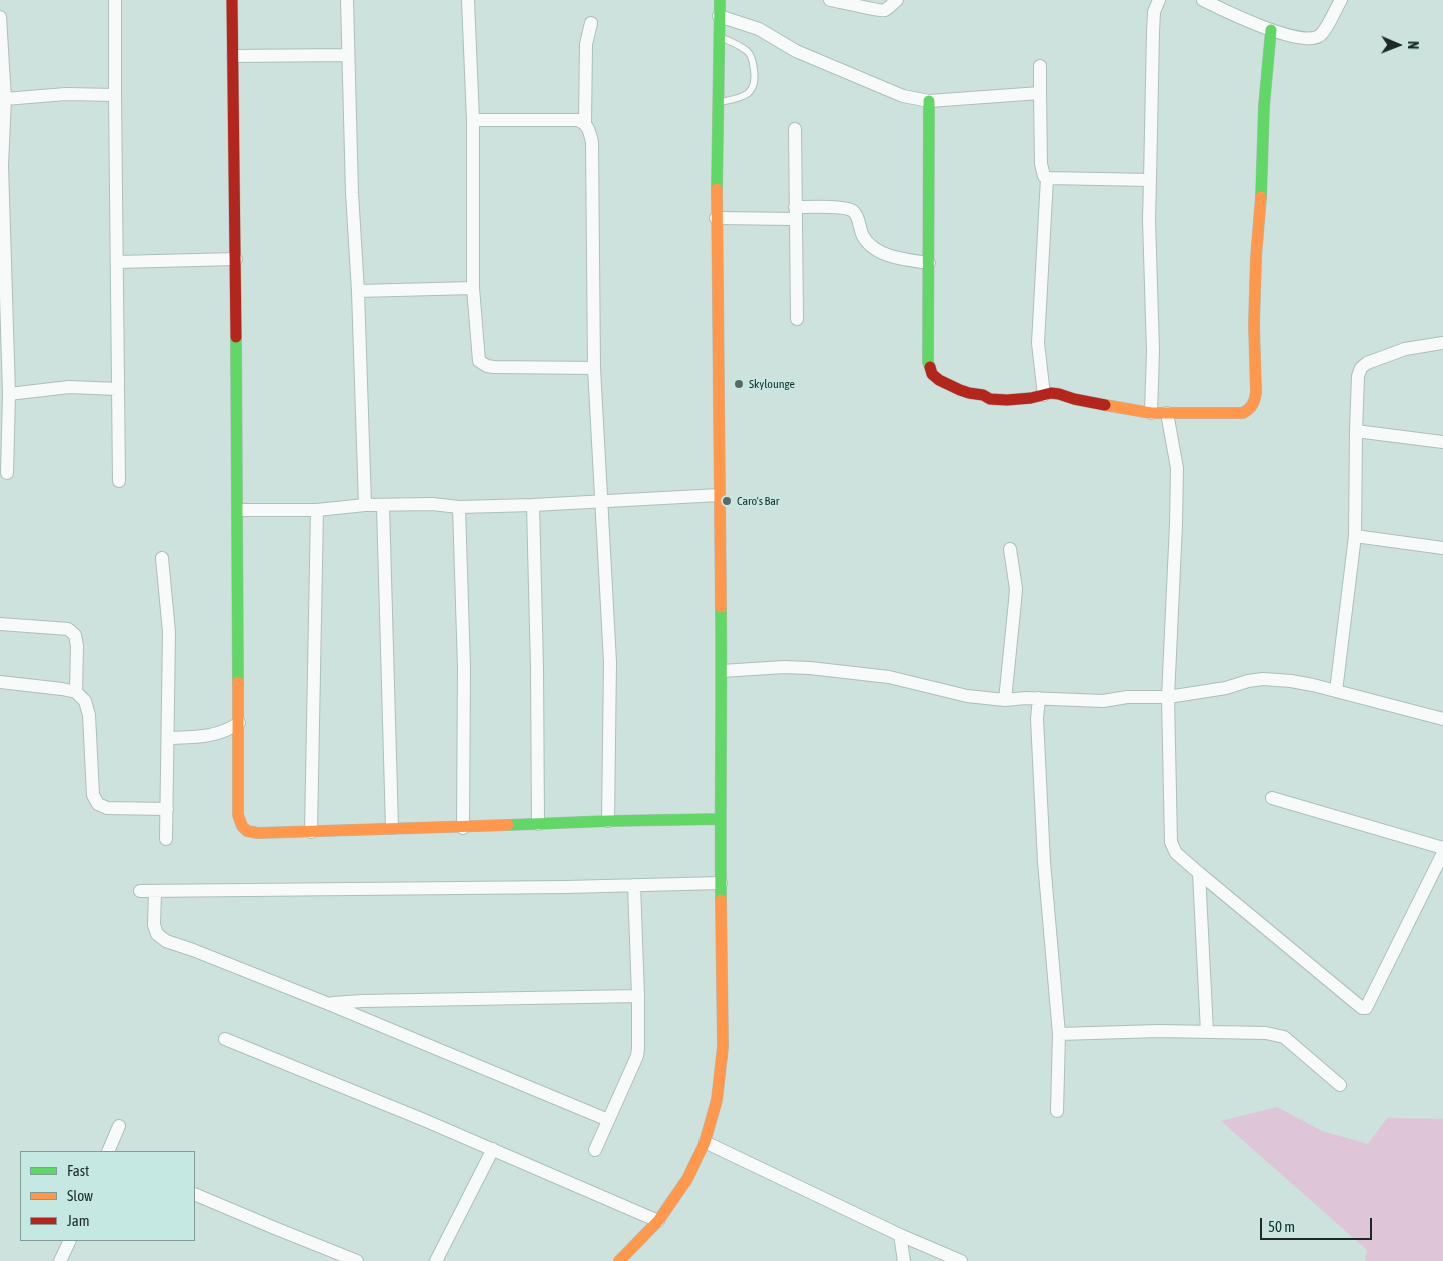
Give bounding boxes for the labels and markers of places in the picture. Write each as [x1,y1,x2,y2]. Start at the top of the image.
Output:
place label: Skylounge [749,377,795,391]
marker: Skylounge [733,378,745,390]
place label: Caro's Bar [737,494,779,508]
marker: Caro's Bar [721,495,733,507]

